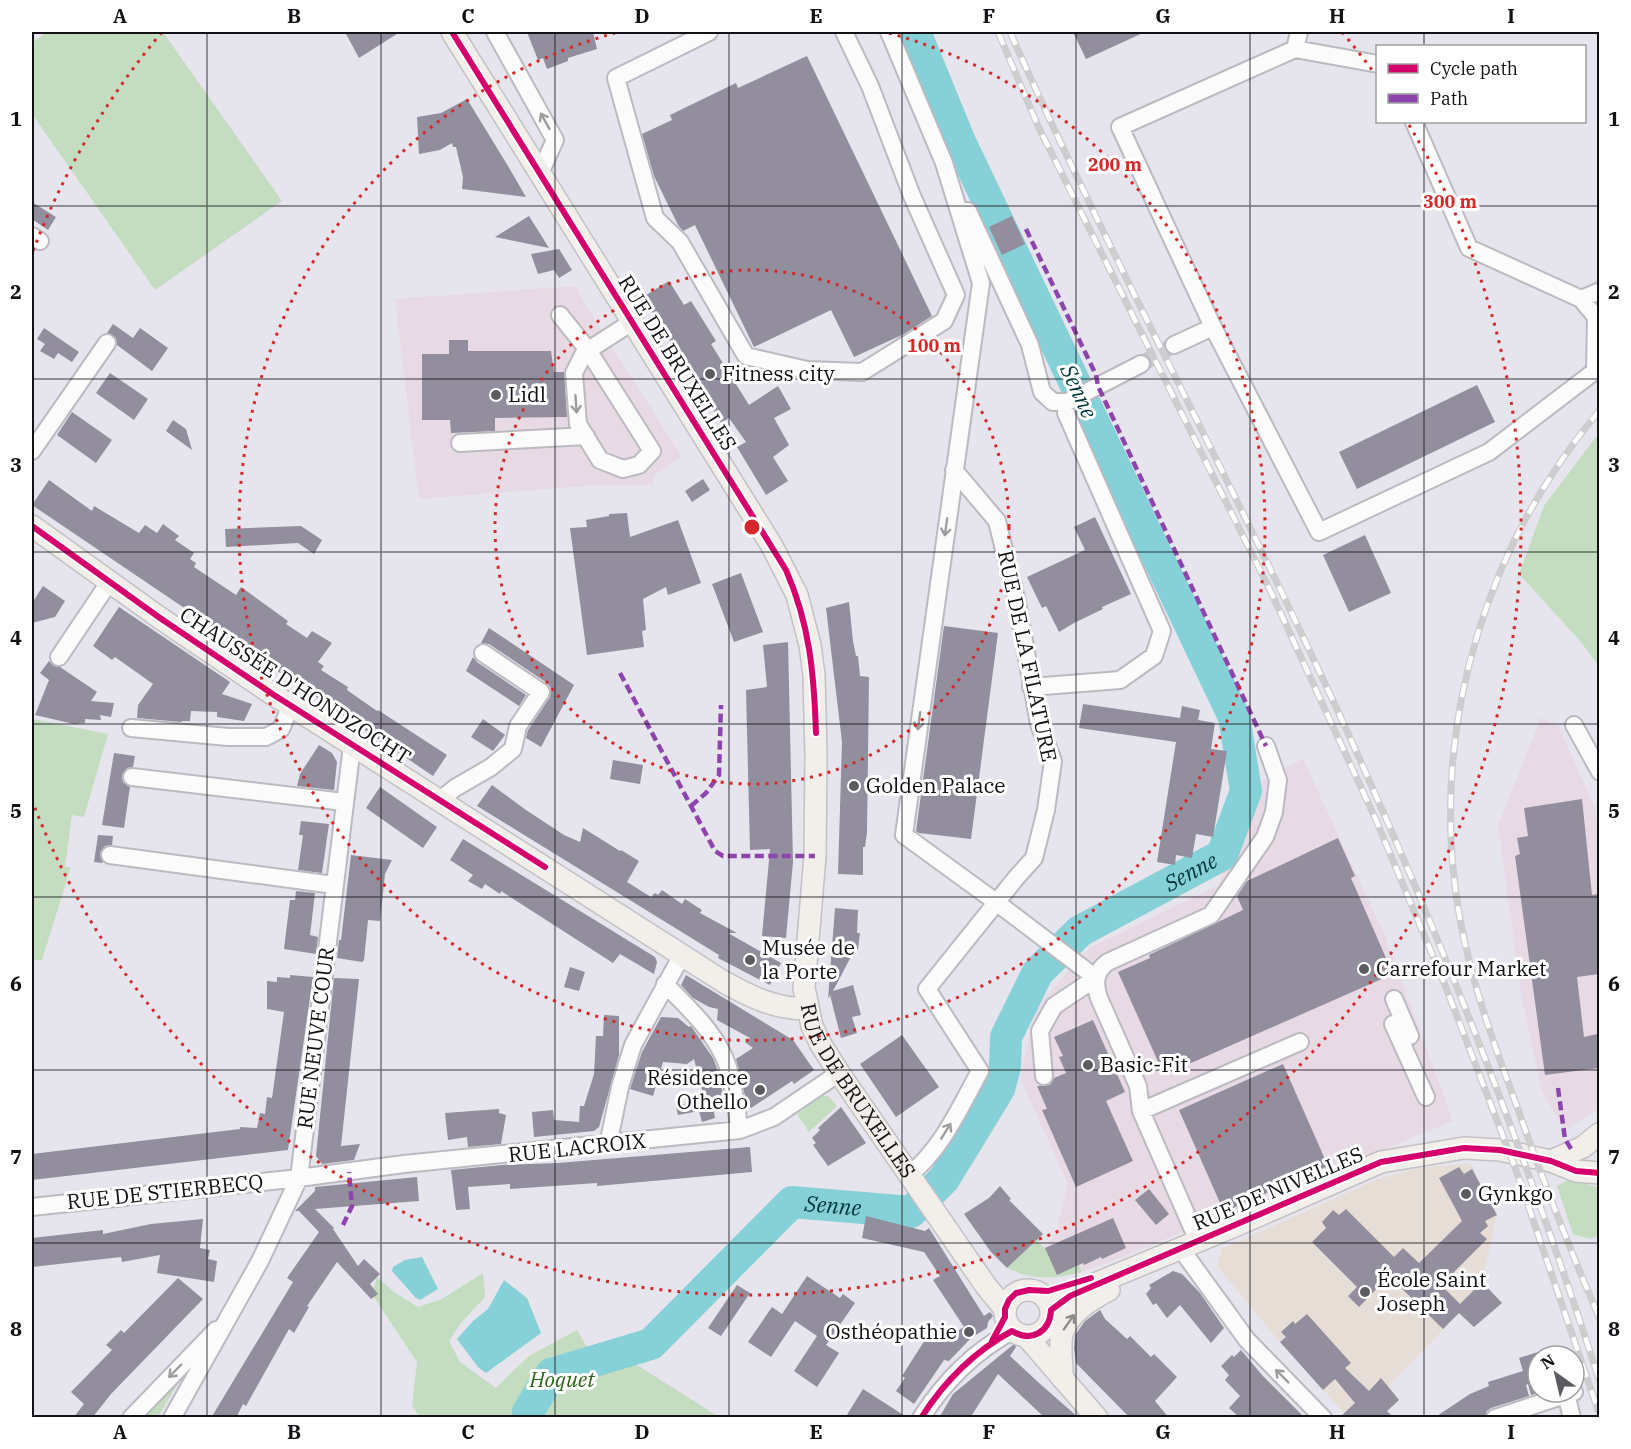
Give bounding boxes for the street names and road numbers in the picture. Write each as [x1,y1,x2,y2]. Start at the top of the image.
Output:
street label: RUE DE BRUXELLES [612,269,743,456]
street label: RUE DE LA FILATURE [992,547,1064,764]
street label: CHAUSSÉE D'HONDZOCHT [175,600,416,770]
street label: RUE NEUVE COUR [290,945,340,1130]
street label: RUE DE BRUXELLES [795,1000,922,1183]
street label: RUE LACROIX [507,1126,647,1168]
street label: RUE DE NIVELLES [1188,1140,1367,1237]
street label: RUE DE STIERBECQ [65,1167,264,1215]

